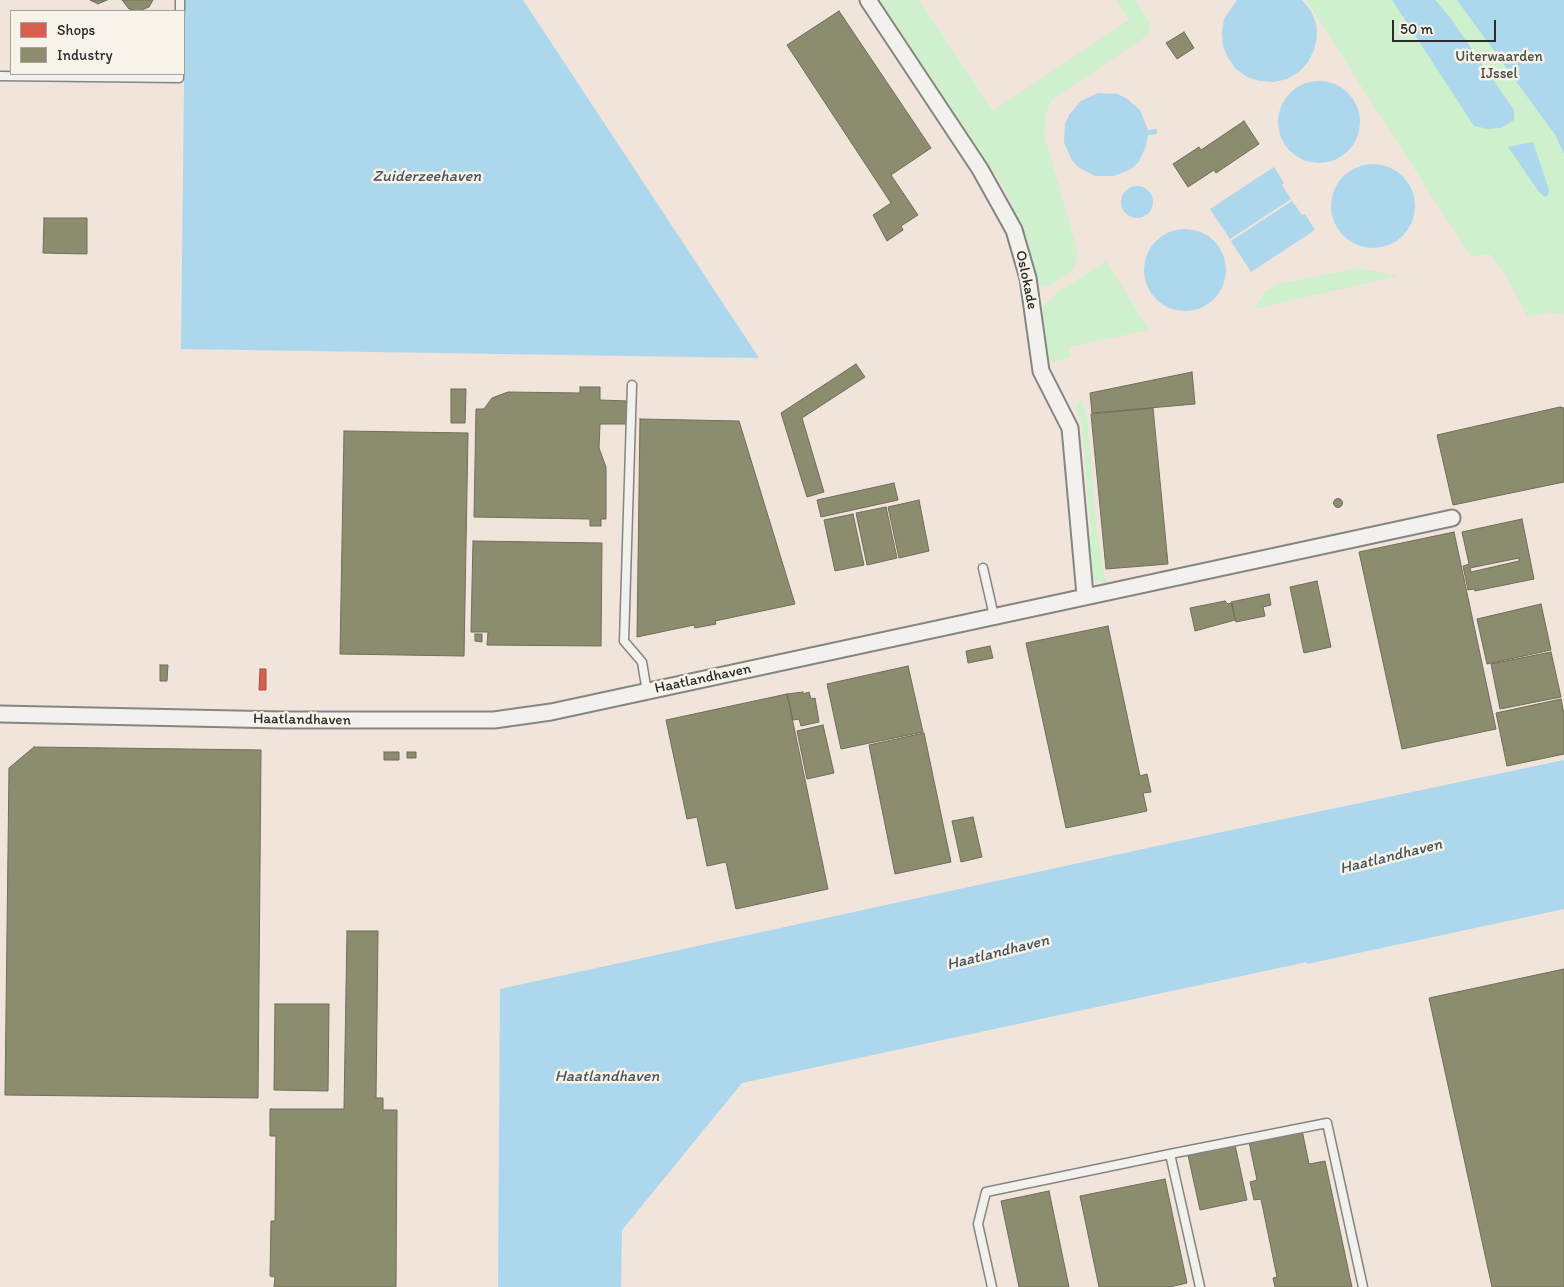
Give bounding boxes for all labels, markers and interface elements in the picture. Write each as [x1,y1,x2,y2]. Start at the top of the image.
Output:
legend [10,10,185,75]
scale bar [1394,10,1498,42]
text: 50 m [1400,20,1433,38]
text: Shops [57,21,95,39]
text: Industry [57,46,113,64]
park label: Uiterwaarden IJssel [1455,48,1543,83]
water label: Zuiderzeehaven [373,167,481,187]
street label: Oslokade [1011,249,1041,311]
street label: Haatlandhaven [653,660,753,698]
street label: Haatlandhaven [253,710,351,730]
water label: Haatlandhaven [1338,835,1444,879]
water label: Haatlandhaven [945,931,1051,975]
water label: Haatlandhaven [555,1067,659,1087]

